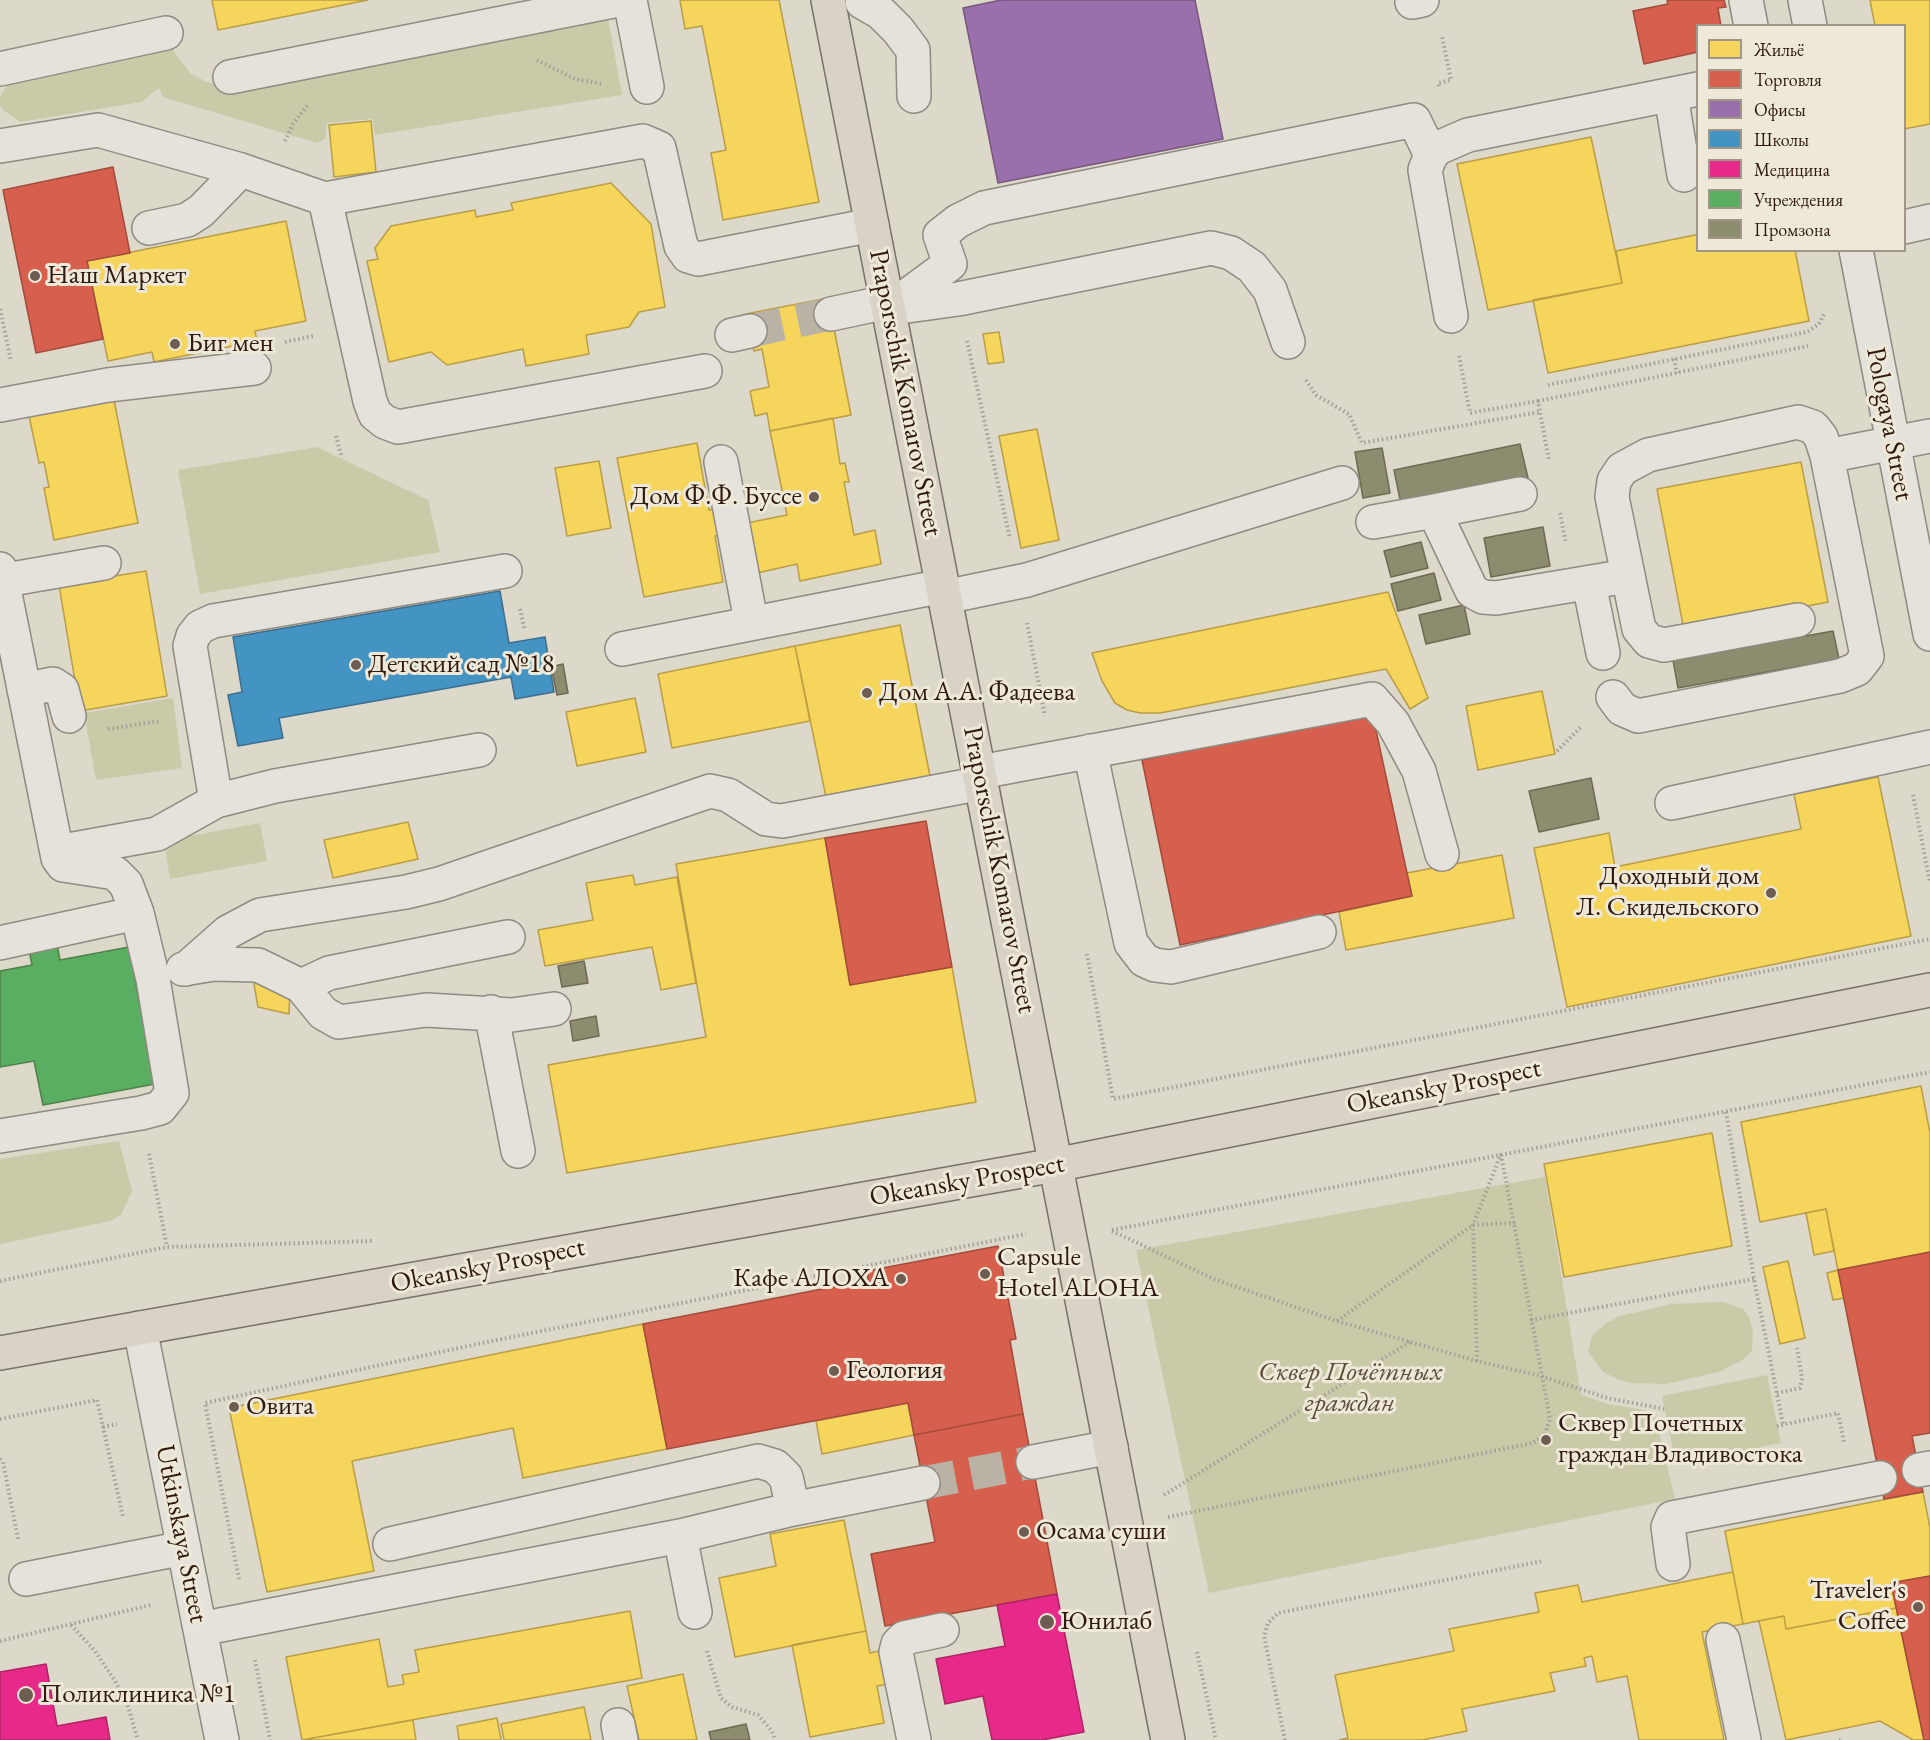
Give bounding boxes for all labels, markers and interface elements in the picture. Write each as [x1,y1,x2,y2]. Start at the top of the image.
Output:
legend [1696,24,1906,252]
text: Жильё [1754,38,1804,61]
text: Торговля [1754,68,1822,91]
text: Офисы [1754,98,1806,121]
text: Школы [1754,128,1809,151]
text: Медицина [1754,158,1830,181]
text: Учреждения [1754,188,1843,211]
text: Промзона [1754,218,1831,241]
street label: Praporschik Komarov Street [861,247,949,539]
place label: Наш Маркет [47,260,186,292]
marker: Наш Маркет [28,269,42,283]
place label: Биг мен [187,328,274,360]
marker: Биг мен [168,337,182,351]
street label: Pologaya Street [1858,345,1920,503]
place label: Дом Ф.Ф. Буссе [630,481,802,513]
marker: Дом Ф.Ф. Буссе [807,490,821,504]
place label: Детский сад №18 [368,649,554,681]
marker: Детский сад №18 [349,658,363,672]
place label: Дом А.А. Фадеева [879,677,1075,709]
marker: Дом А.А. Фадеева [860,686,874,700]
street label: Praporschik Komarov Street [955,724,1043,1016]
place label: Доходный дом Л. Скидельского [1576,861,1759,924]
marker: Доходный дом Л. Скидельского [1764,886,1778,900]
street label: Okeansky Prospect [1344,1052,1544,1122]
street label: Okeansky Prospect [867,1148,1067,1214]
street label: Okeansky Prospect [388,1231,588,1301]
place label: Capsule Hotel ALOHA [997,1242,1159,1305]
place label: Кафе АЛОХА [733,1263,889,1295]
marker: Capsule Hotel ALOHA [978,1267,992,1281]
marker: Кафе АЛОХА [894,1272,908,1286]
place label: Геология [846,1355,943,1387]
park label: Сквер Почётных граждан [1258,1357,1442,1420]
marker: Геология [827,1364,841,1378]
place label: Овита [246,1391,314,1423]
marker: Овита [227,1400,241,1414]
place label: Сквер Почетных граждан Владивостока [1558,1408,1803,1471]
marker: Сквер Почетных граждан Владивостока [1539,1433,1553,1447]
street label: Utkinskaya Street [148,1442,214,1626]
place label: Осама суши [1036,1516,1166,1548]
marker: Осама суши [1017,1525,1031,1539]
place label: Traveler's Coffee [1810,1575,1906,1638]
marker: Traveler's Coffee [1911,1600,1925,1614]
place label: Юнилаб [1060,1606,1152,1638]
marker: Юнилаб [1038,1613,1056,1631]
place label: Поликлиника №1 [40,1679,236,1711]
marker: Поликлиника №1 [17,1686,35,1704]

